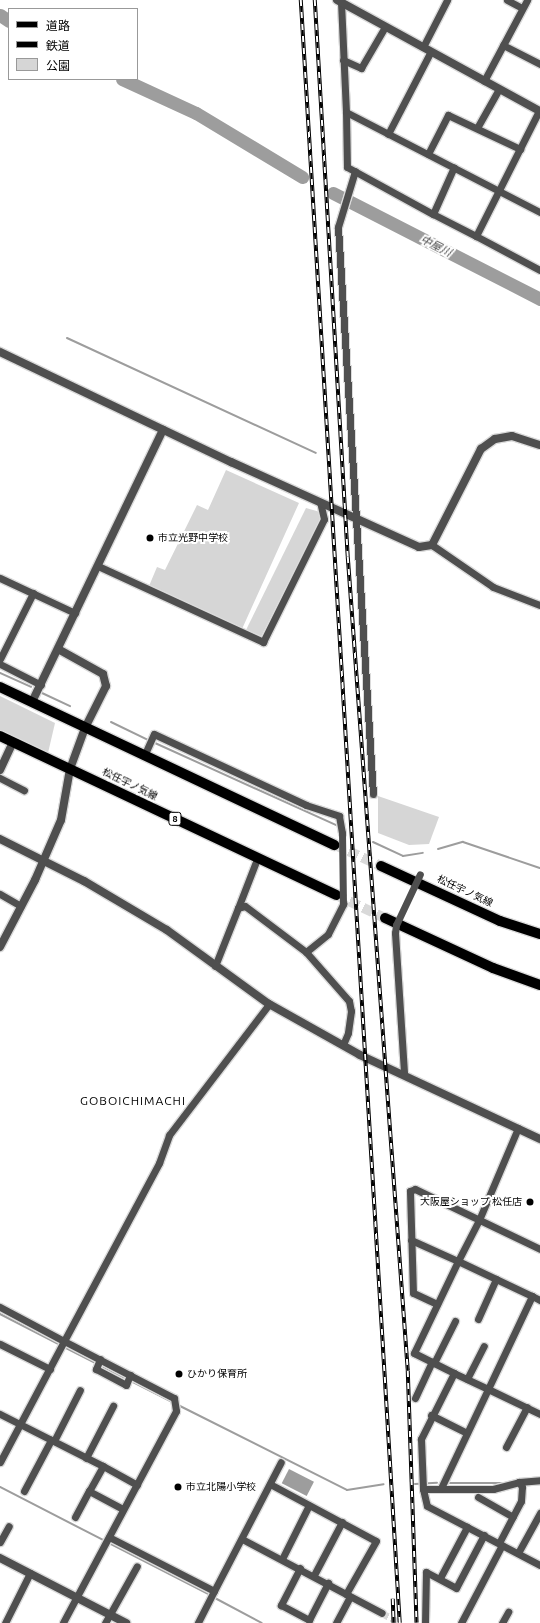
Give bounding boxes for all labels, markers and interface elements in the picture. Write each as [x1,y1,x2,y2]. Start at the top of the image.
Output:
legend [8,8,138,80]
text: 道路 [46,19,70,32]
text: 鉄道 [46,39,70,52]
text: 公園 [46,59,70,72]
water label: 中屋川 [418,233,454,259]
place label: 市立光野中学校 [158,532,228,544]
marker: 市立光野中学校 [145,533,155,543]
street label: 松任宇ノ気線 [100,765,160,803]
road number: 8 [168,812,182,826]
street label: 松任宇ノ気線 [435,873,495,909]
district label: GOBOICHIMACHI [80,1094,186,1108]
place label: 大阪屋ショップ 松任店 [420,1196,522,1208]
marker: 大阪屋ショップ 松任店 [525,1197,535,1207]
place label: ひかり保育所 [187,1368,247,1380]
marker: ひかり保育所 [174,1369,184,1379]
place label: 市立北陽小学校 [186,1481,256,1493]
marker: 市立北陽小学校 [173,1482,183,1492]

